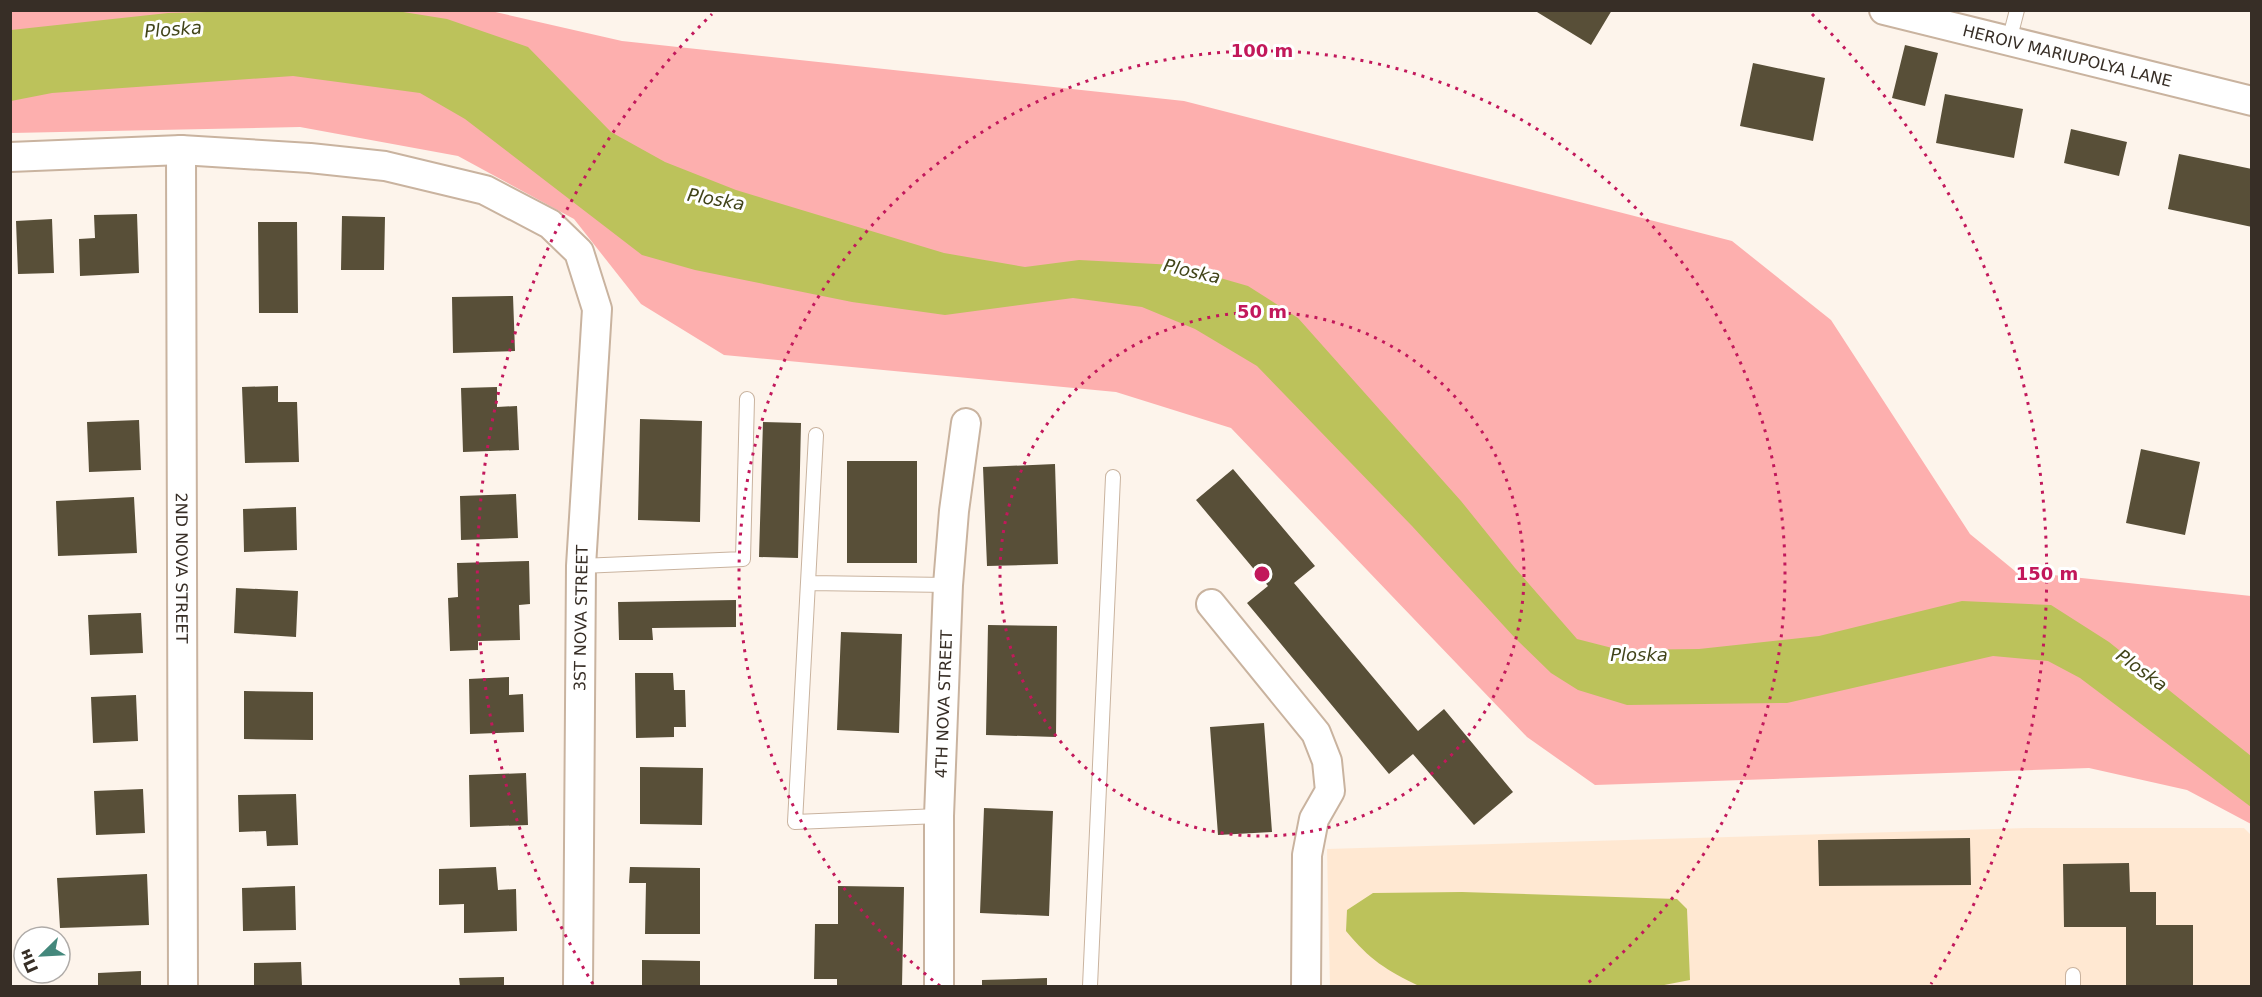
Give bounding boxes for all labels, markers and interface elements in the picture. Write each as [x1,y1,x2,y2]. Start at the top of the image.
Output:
water label: Ploska [143,17,203,41]
street label: HEROIV MARIUPOLYA LANE [1961,20,2174,90]
text: 100 m [1231,40,1293,61]
water label: Ploska [686,184,746,214]
water label: Ploska [1162,254,1222,288]
text: 50 m [1237,301,1287,322]
street label: 2ND NOVA STREET [172,493,192,644]
street label: 3ST NOVA STREET [570,544,592,691]
text: 150 m [2016,563,2078,584]
centre of rings [1252,564,1272,584]
street label: 4TH NOVA STREET [931,629,956,779]
water label: Ploska [1610,644,1668,665]
water label: Ploska [2112,645,2172,695]
north arrow [12,925,72,985]
text: Пн [15,946,42,976]

